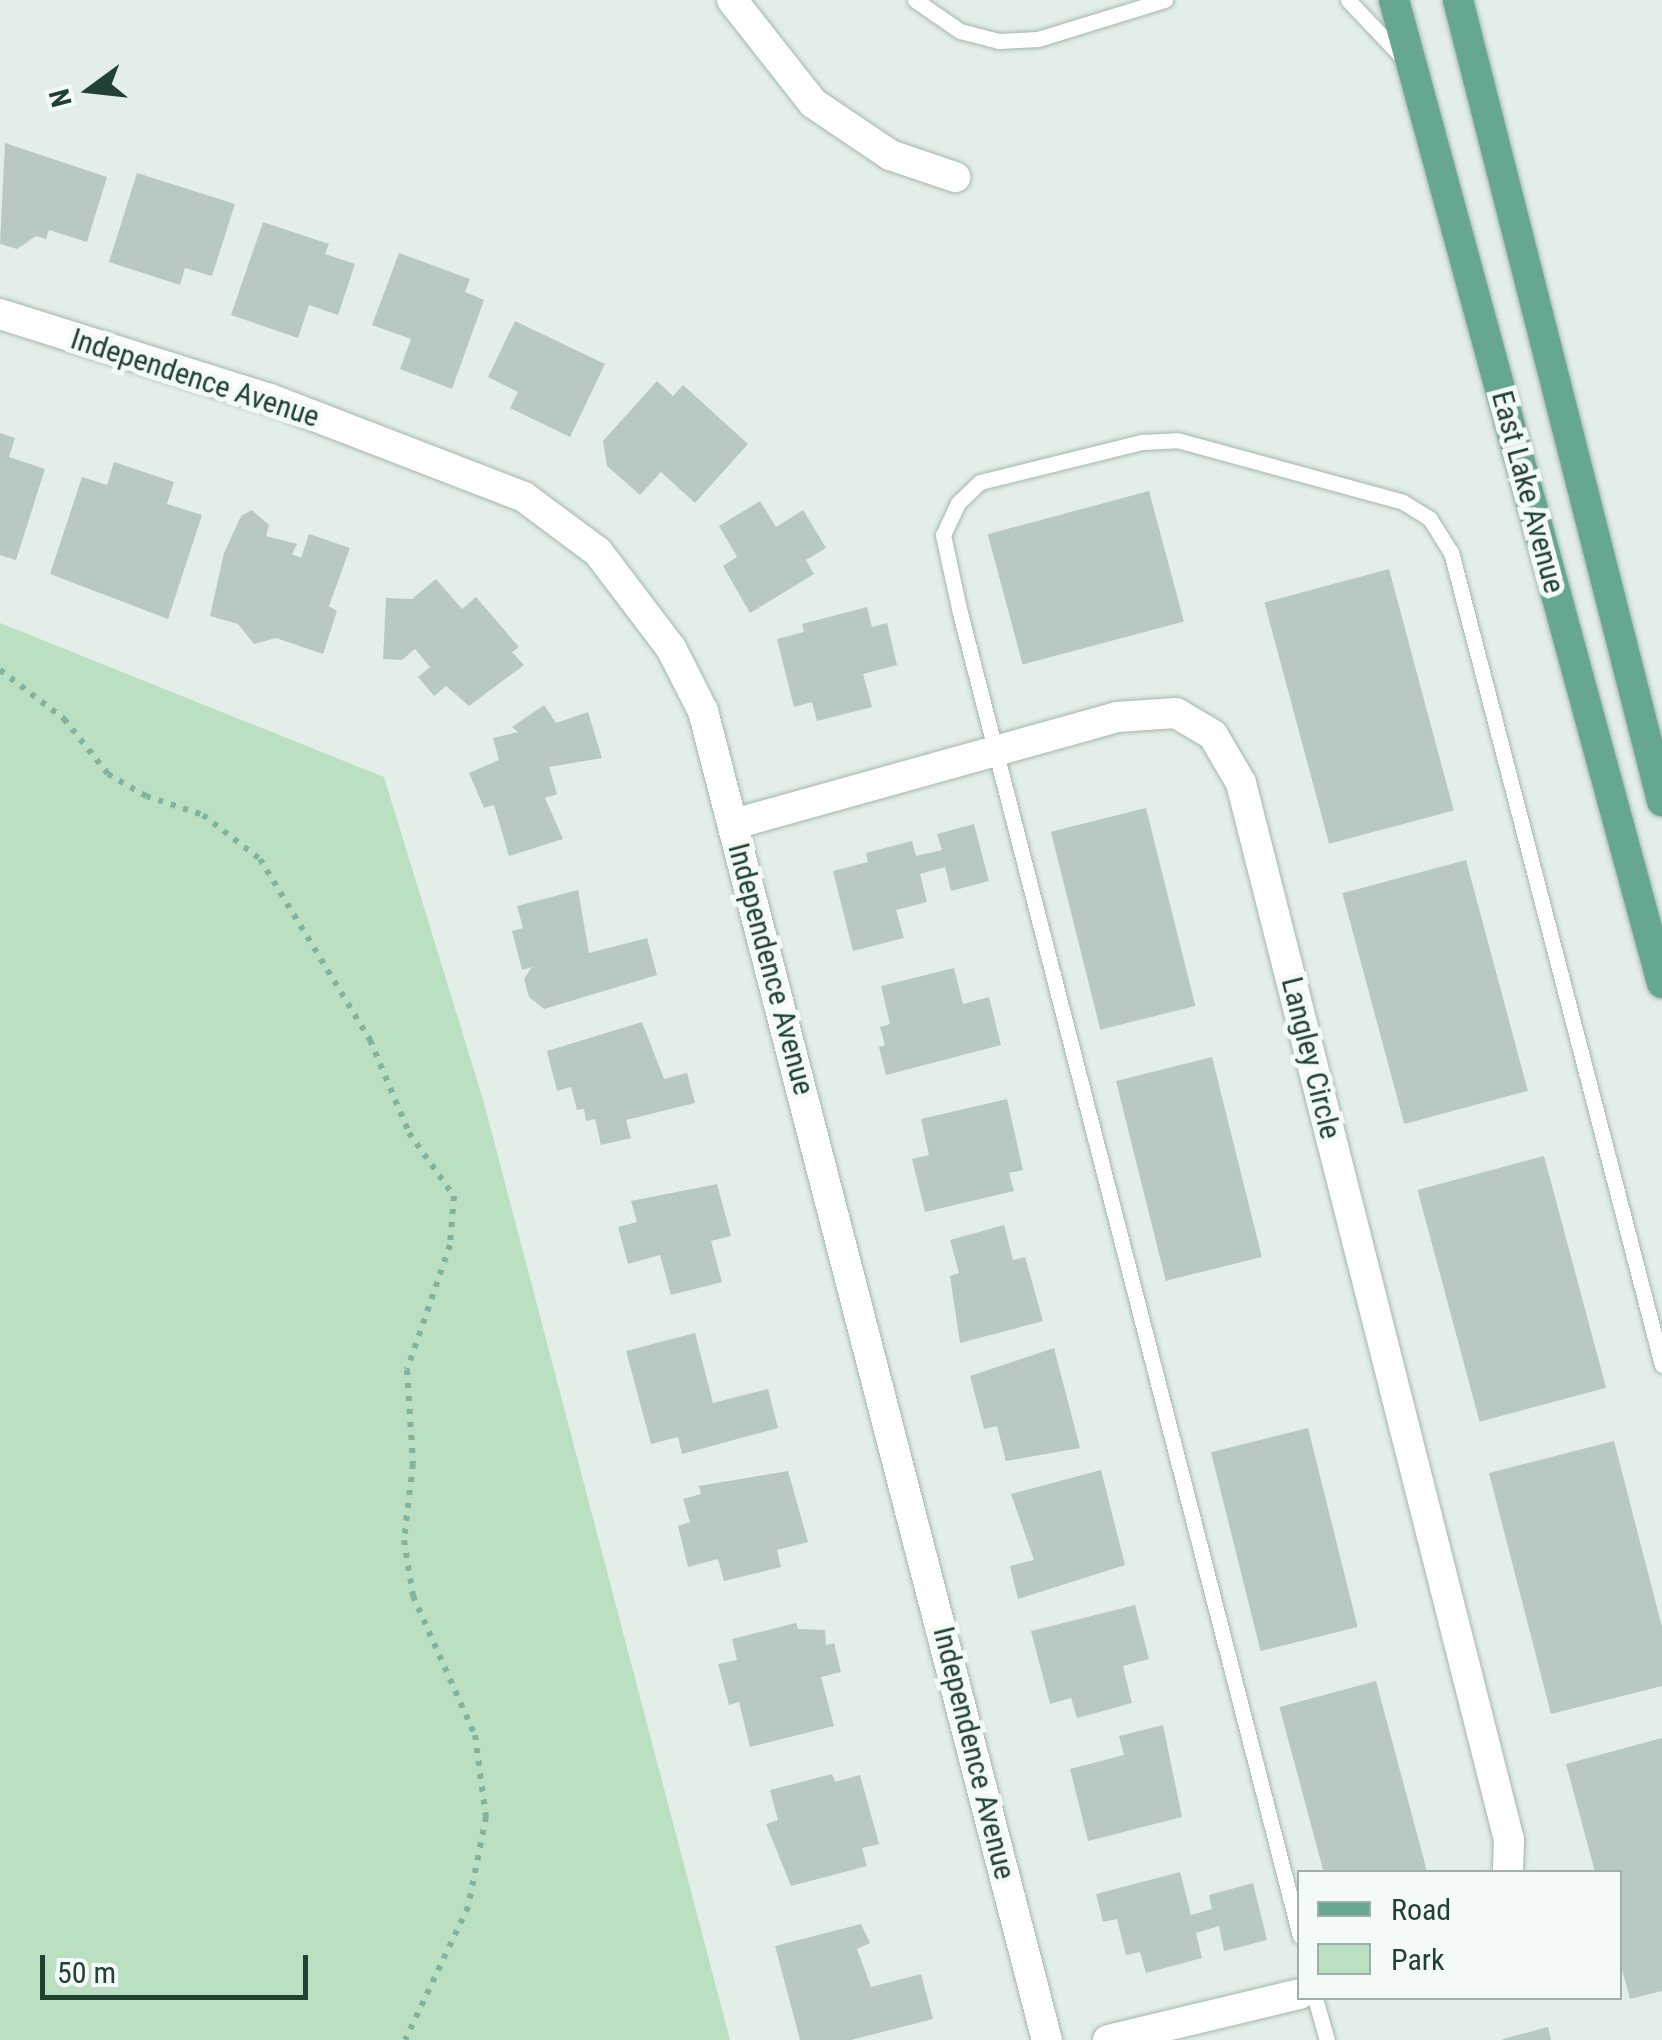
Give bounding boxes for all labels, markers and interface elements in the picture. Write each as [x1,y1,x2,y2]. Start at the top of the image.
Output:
north arrow [40,40,140,140]
text: N [42,85,79,110]
street label: Independence Avenue [66,321,324,435]
street label: East Lake Avenue [1484,387,1572,597]
street label: Independence Avenue [720,839,822,1099]
street label: Langley Circle [1273,973,1349,1143]
street label: Independence Avenue [925,1623,1023,1883]
legend [1297,1870,1622,2000]
text: Road [1391,1892,1451,1927]
scale bar [45,1935,312,1997]
text: Park [1391,1942,1445,1977]
text: 50 m [57,1955,116,1990]

